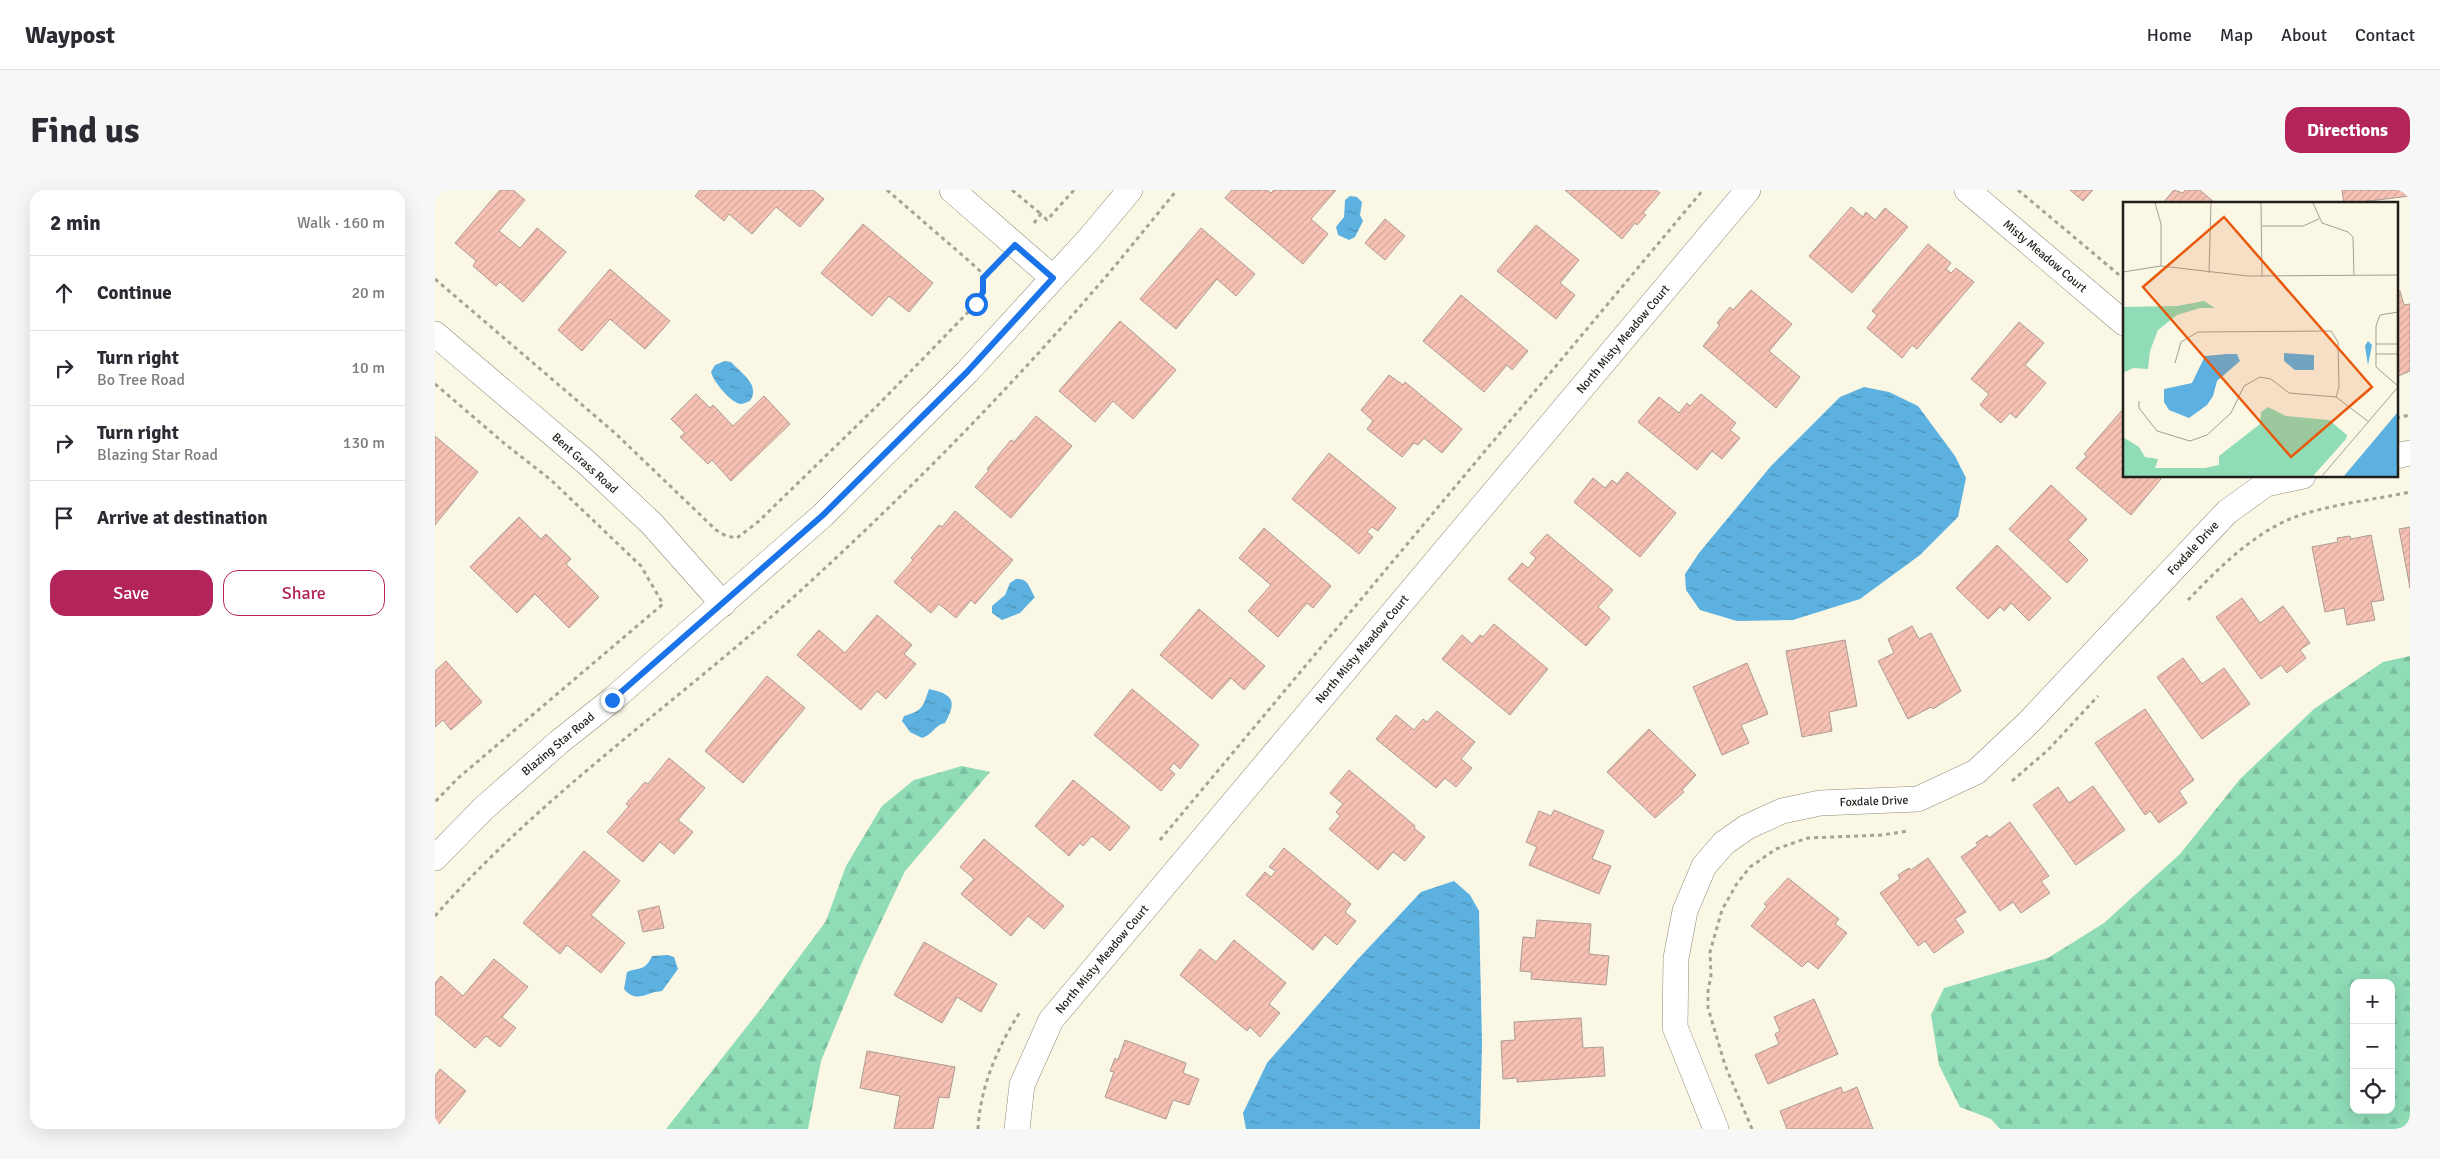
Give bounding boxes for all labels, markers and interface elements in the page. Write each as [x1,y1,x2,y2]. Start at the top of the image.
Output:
text: Waypost [25,20,115,50]
text: Home [2147,24,2192,46]
text: Map [2220,24,2253,46]
text: About [2281,24,2327,46]
text: Contact [2355,24,2415,46]
button: Directions [2285,107,2410,153]
text: Find us [30,109,140,152]
inset map [2123,202,2397,478]
text: 2 min [50,210,101,236]
text: Walk · 160 m [297,213,385,233]
street label: Misty Meadow Court [2000,217,2090,296]
icon: ahead [50,279,78,307]
text: Continue [97,281,172,305]
street label: North Misty Meadow Court [1573,282,1673,397]
text: 20 m [351,283,385,303]
route start [965,293,988,316]
text: Turn right [97,346,179,370]
icon: right [50,354,78,382]
text: 10 m [351,358,385,378]
text: Bo Tree Road [97,370,185,390]
text: Turn right [97,421,179,445]
icon: right [50,429,78,457]
street label: Bent Grass Road [549,430,621,497]
text: 130 m [343,433,385,453]
text: Blazing Star Road [97,445,218,465]
icon: arrive [50,504,78,532]
text: Arrive at destination [97,506,268,530]
street label: Foxdale Drive [2164,518,2222,579]
button: Save [50,570,213,616]
button: Share [223,570,385,616]
street label: North Misty Meadow Court [1312,592,1412,707]
route end [601,689,624,712]
street label: Blazing Star Road [519,709,598,779]
street label: Foxdale Drive [1839,793,1909,810]
street label: North Misty Meadow Court [1052,902,1152,1017]
map controls [2350,979,2395,1114]
button: + [2350,979,2395,1024]
button: − [2350,1024,2395,1069]
button: locate [2350,1069,2395,1114]

